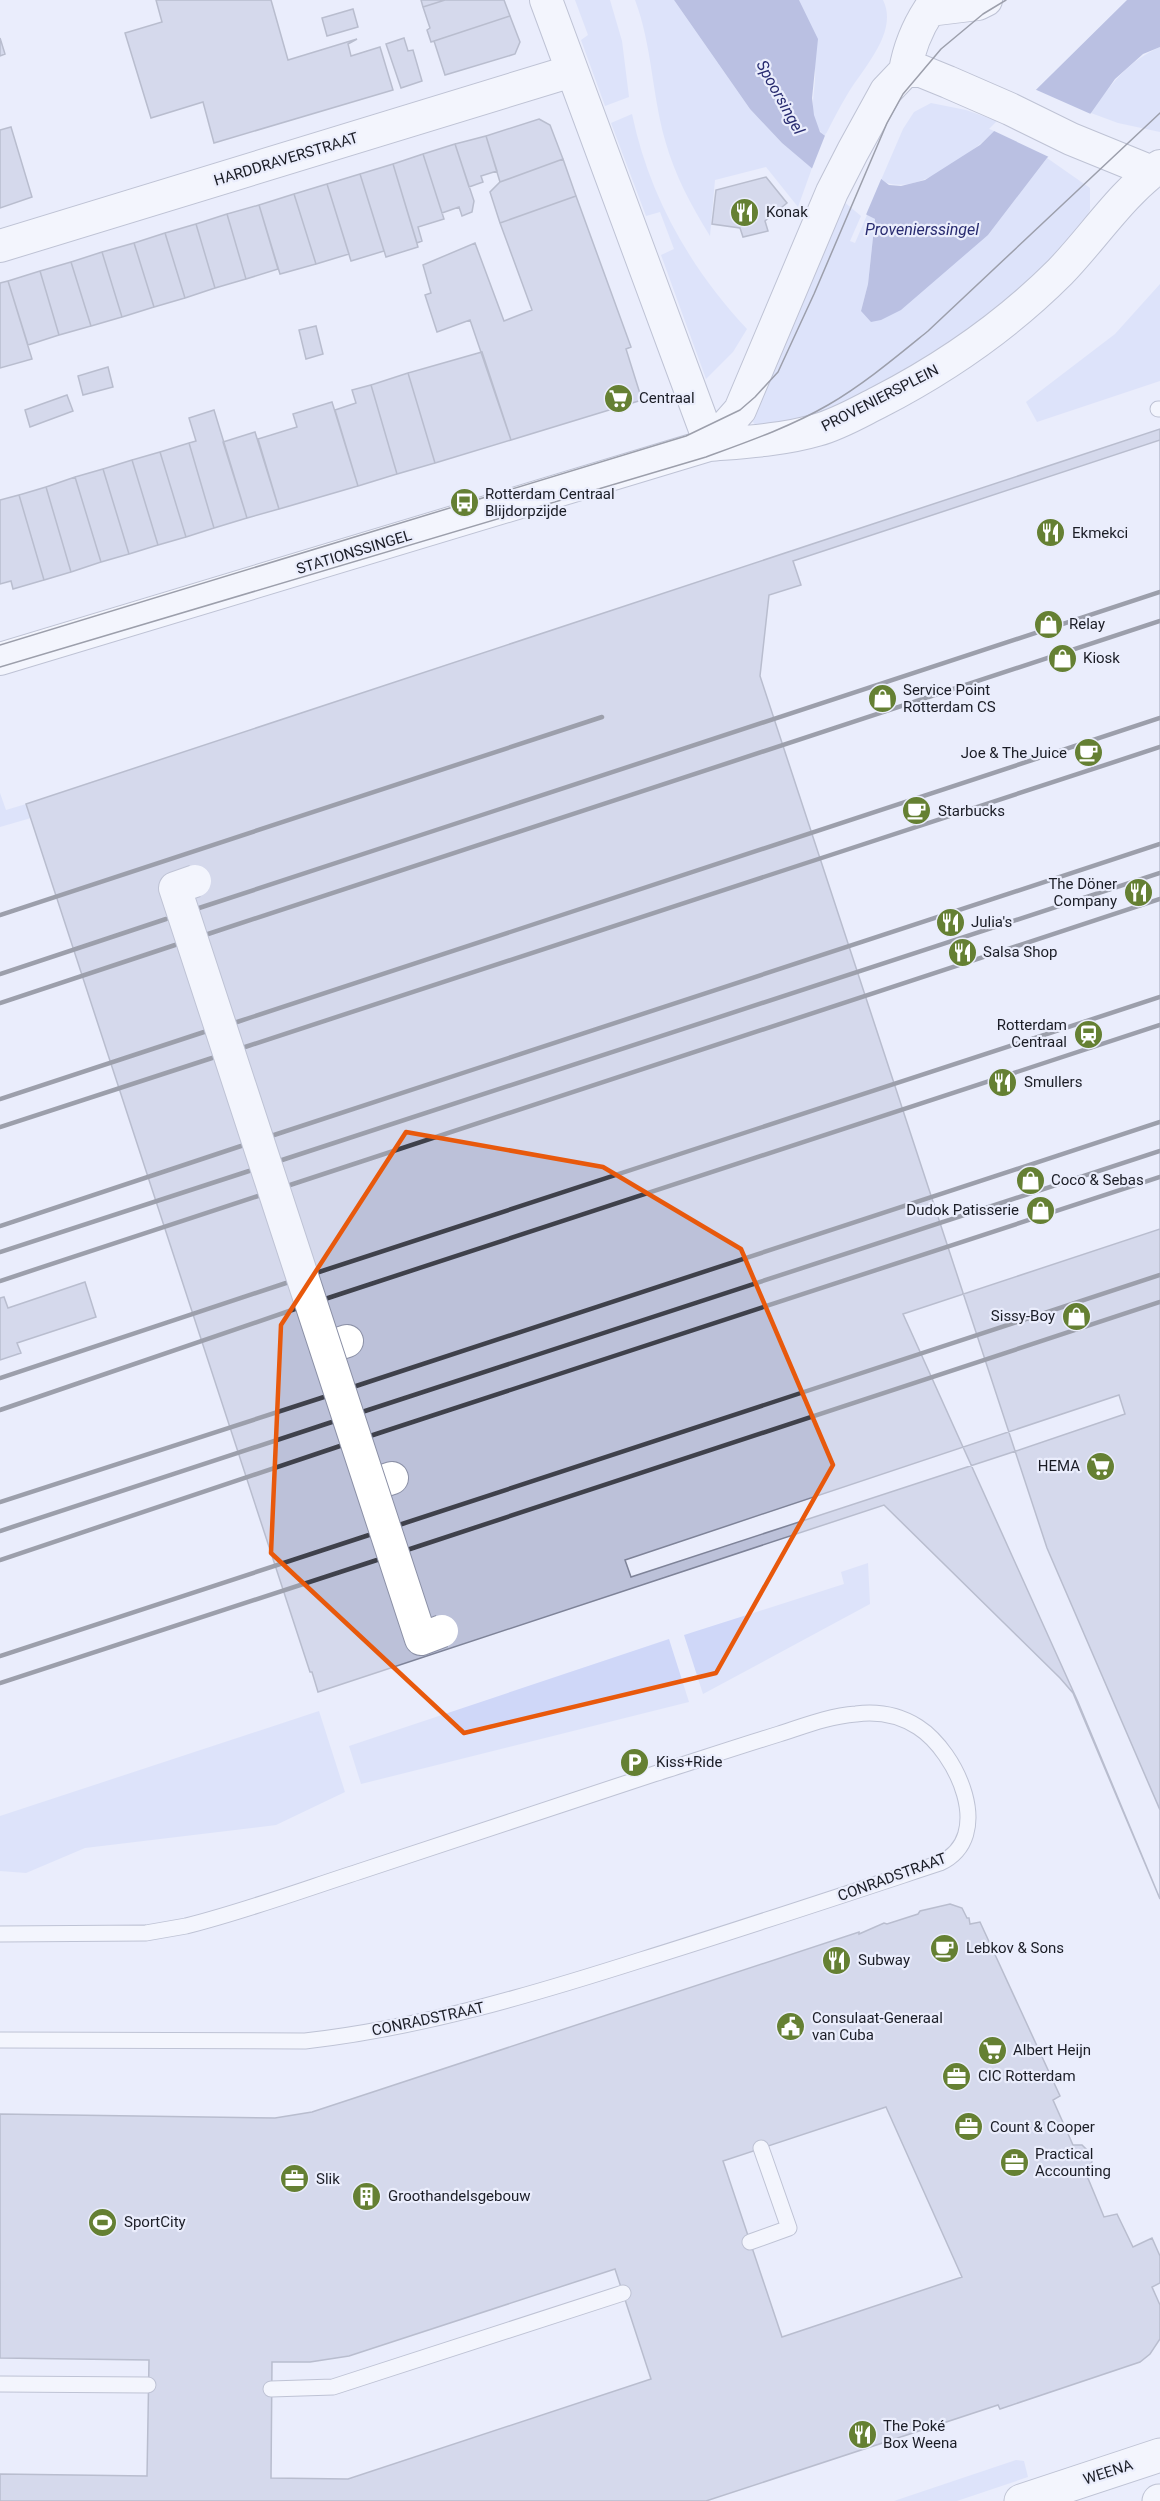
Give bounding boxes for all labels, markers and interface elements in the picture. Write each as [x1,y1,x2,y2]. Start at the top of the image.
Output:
water label: Spoorsingel [752,57,809,138]
street label: HARDDRAVERSTRAAT [212,128,360,190]
restaurant icon: Konak [729,196,761,228]
place label: Konak [766,203,808,221]
water label: Provenierssingel [865,220,979,239]
street label: PROVENIERSPLEIN [818,361,942,435]
supermarket icon: Centraal [602,382,634,414]
place label: Centraal [639,389,695,407]
place label: Rotterdam Centraal Blijdorpzijde [485,485,615,520]
bus stop icon: Rotterdam Centraal Blijdorpzijde [448,487,480,519]
restaurant icon: Ekmekci [1035,517,1067,549]
place label: Ekmekci [1072,524,1128,542]
street label: STATIONSSINGEL [294,526,414,578]
shop icon: Relay [1032,608,1064,640]
place label: Relay [1069,615,1105,633]
shop icon: Kiosk [1046,642,1078,674]
place label: Kiosk [1083,649,1120,667]
place label: Service Point Rotterdam CS [903,681,996,716]
shop icon: Service Point Rotterdam CS [866,683,898,715]
cafe icon: Joe & The Juice [1072,737,1104,769]
place label: Joe & The Juice [961,744,1067,762]
cafe icon: Starbucks [901,795,933,827]
place label: Starbucks [938,802,1005,820]
place label: The Döner Company [1048,875,1117,910]
restaurant icon: The Döner Company [1122,877,1154,909]
restaurant icon: Julia's [934,906,966,938]
place label: Julia's [971,913,1012,931]
restaurant icon: Salsa Shop [946,936,978,968]
place label: Salsa Shop [983,943,1057,961]
place label: Rotterdam Centraal [997,1016,1067,1051]
station icon: Rotterdam Centraal [1072,1018,1104,1050]
restaurant icon: Smullers [987,1066,1019,1098]
place label: Smullers [1024,1073,1082,1091]
shop icon: Coco & Sebas [1014,1164,1046,1196]
place label: Coco & Sebas [1051,1171,1144,1189]
shop icon: Dudok Patisserie [1024,1194,1056,1226]
place label: Dudok Patisserie [906,1201,1019,1219]
shop icon: Sissy-Boy [1060,1300,1092,1332]
place label: Sissy-Boy [991,1307,1055,1325]
supermarket icon: HEMA [1085,1450,1117,1482]
place label: HEMA [1038,1457,1080,1475]
parking icon: Kiss+Ride [619,1746,651,1778]
place label: Kiss+Ride [656,1753,722,1771]
street label: CONRADSTRAAT [835,1849,949,1905]
cafe icon: Lebkov & Sons [929,1932,961,1964]
place label: Lebkov & Sons [966,1939,1064,1957]
restaurant icon: Subway [821,1944,853,1976]
place label: Subway [858,1951,910,1969]
street label: CONRADSTRAAT [370,1998,486,2040]
place label: Consulaat-Generaal van Cuba [812,2009,943,2044]
public building icon: Consulaat-Generaal van Cuba [775,2011,807,2043]
supermarket icon: Albert Heijn [976,2034,1008,2066]
place label: Albert Heijn [1013,2041,1091,2059]
office icon: CIC Rotterdam [941,2060,973,2092]
place label: CIC Rotterdam [978,2067,1076,2085]
office icon: Count & Cooper [953,2111,985,2143]
place label: Count & Cooper [990,2118,1095,2136]
place label: Practical Accounting [1035,2145,1111,2180]
office icon: Practical Accounting [998,2147,1030,2179]
office icon: Slik [279,2163,311,2195]
place label: Slik [316,2170,340,2188]
building icon: Groothandelsgebouw [351,2180,383,2212]
place label: Groothandelsgebouw [388,2187,531,2205]
sports icon: SportCity [87,2206,119,2238]
place label: SportCity [124,2213,186,2231]
place label: The Poké Box Weena [883,2417,957,2452]
restaurant icon: The Poké Box Weena [846,2419,878,2451]
street label: WEENA [1081,2455,1135,2488]

